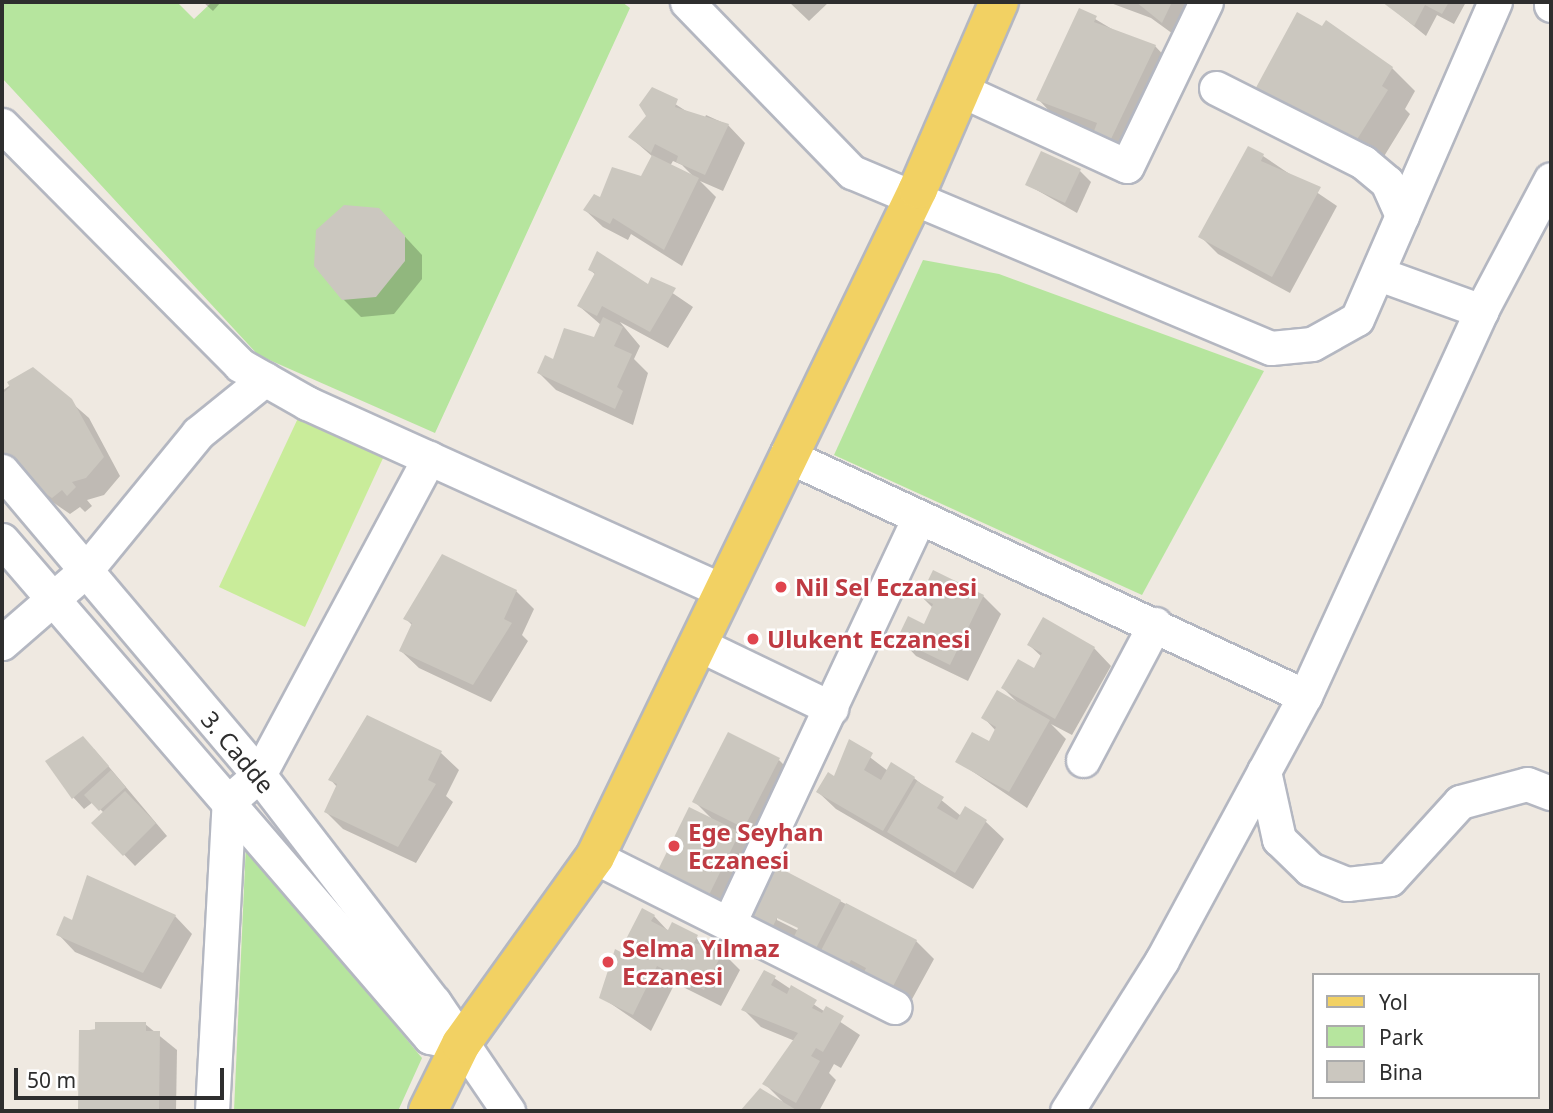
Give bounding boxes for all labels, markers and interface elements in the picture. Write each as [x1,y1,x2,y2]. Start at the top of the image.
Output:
place label: Nil Sel Eczanesi [795,573,977,601]
marker: Nil Sel Eczanesi [773,579,789,595]
place label: Ulukent Eczanesi [767,625,971,653]
marker: Ulukent Eczanesi [745,631,761,647]
street label: 3. Cadde [195,705,281,799]
place label: Ege Seyhan Eczanesi [688,818,824,874]
marker: Ege Seyhan Eczanesi [666,838,682,854]
place label: Selma Yılmaz Eczanesi [622,934,780,990]
marker: Selma Yılmaz Eczanesi [600,954,616,970]
legend [1312,973,1539,1099]
text: Yol [1379,988,1408,1016]
text: Park [1379,1023,1423,1051]
scale bar [18,1054,228,1098]
text: Bina [1379,1058,1423,1086]
text: 50 m [27,1066,76,1094]

